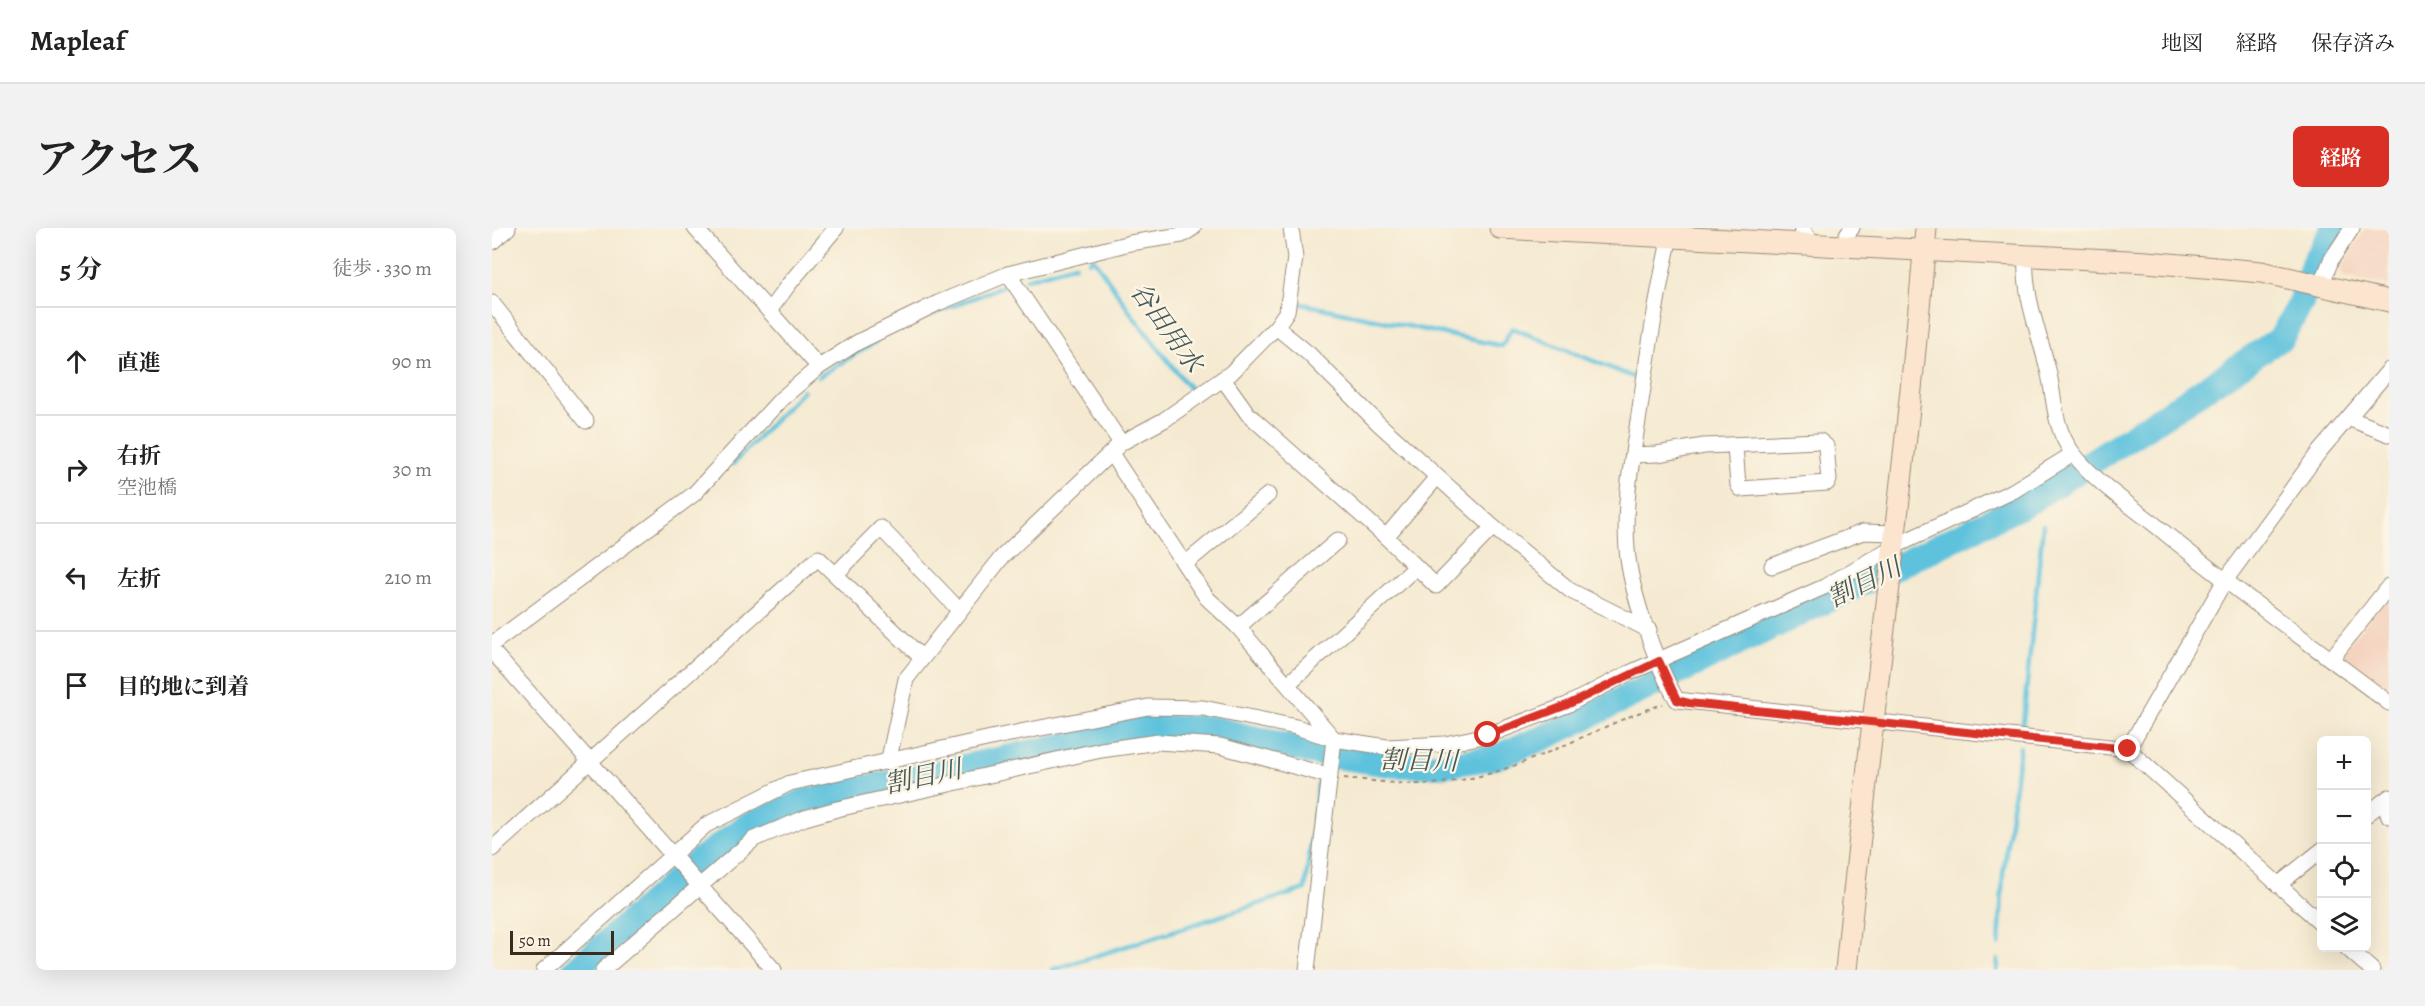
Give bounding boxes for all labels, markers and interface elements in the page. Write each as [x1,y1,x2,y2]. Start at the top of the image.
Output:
text: Mapleaf [30,22,125,60]
text: 地図 [2161,29,2203,57]
text: 経路 [2236,29,2278,57]
text: 保存済み [2311,29,2395,57]
button: 経路 [2293,126,2389,187]
text: アクセス [36,130,203,187]
text: 5 分 [60,252,102,287]
text: 徒歩 · 330 m [332,255,432,282]
water label: 谷田用水 [1122,275,1213,382]
icon: ahead [60,345,93,378]
text: 直進 [117,348,161,378]
text: 90 m [392,348,432,375]
text: 右折 [117,441,161,471]
icon: right [60,453,93,486]
text: 30 m [392,456,432,483]
text: 空池橋 [117,474,177,501]
water label: 割目川 [1821,548,1910,615]
icon: left [60,561,93,594]
text: 左折 [117,564,161,594]
text: 210 m [384,564,432,591]
icon: arrive [60,669,93,702]
text: 目的地に到着 [117,672,249,702]
route start [1474,721,1500,747]
route end [2114,735,2140,761]
map controls [2317,736,2371,952]
button: + [2317,736,2371,790]
water label: 割目川 [1380,742,1461,779]
water label: 割目川 [881,751,968,802]
button: − [2317,790,2371,844]
button: locate [2317,844,2371,898]
button: layers [2317,898,2371,952]
scale bar [510,928,614,956]
text: 50 m [519,930,551,952]

